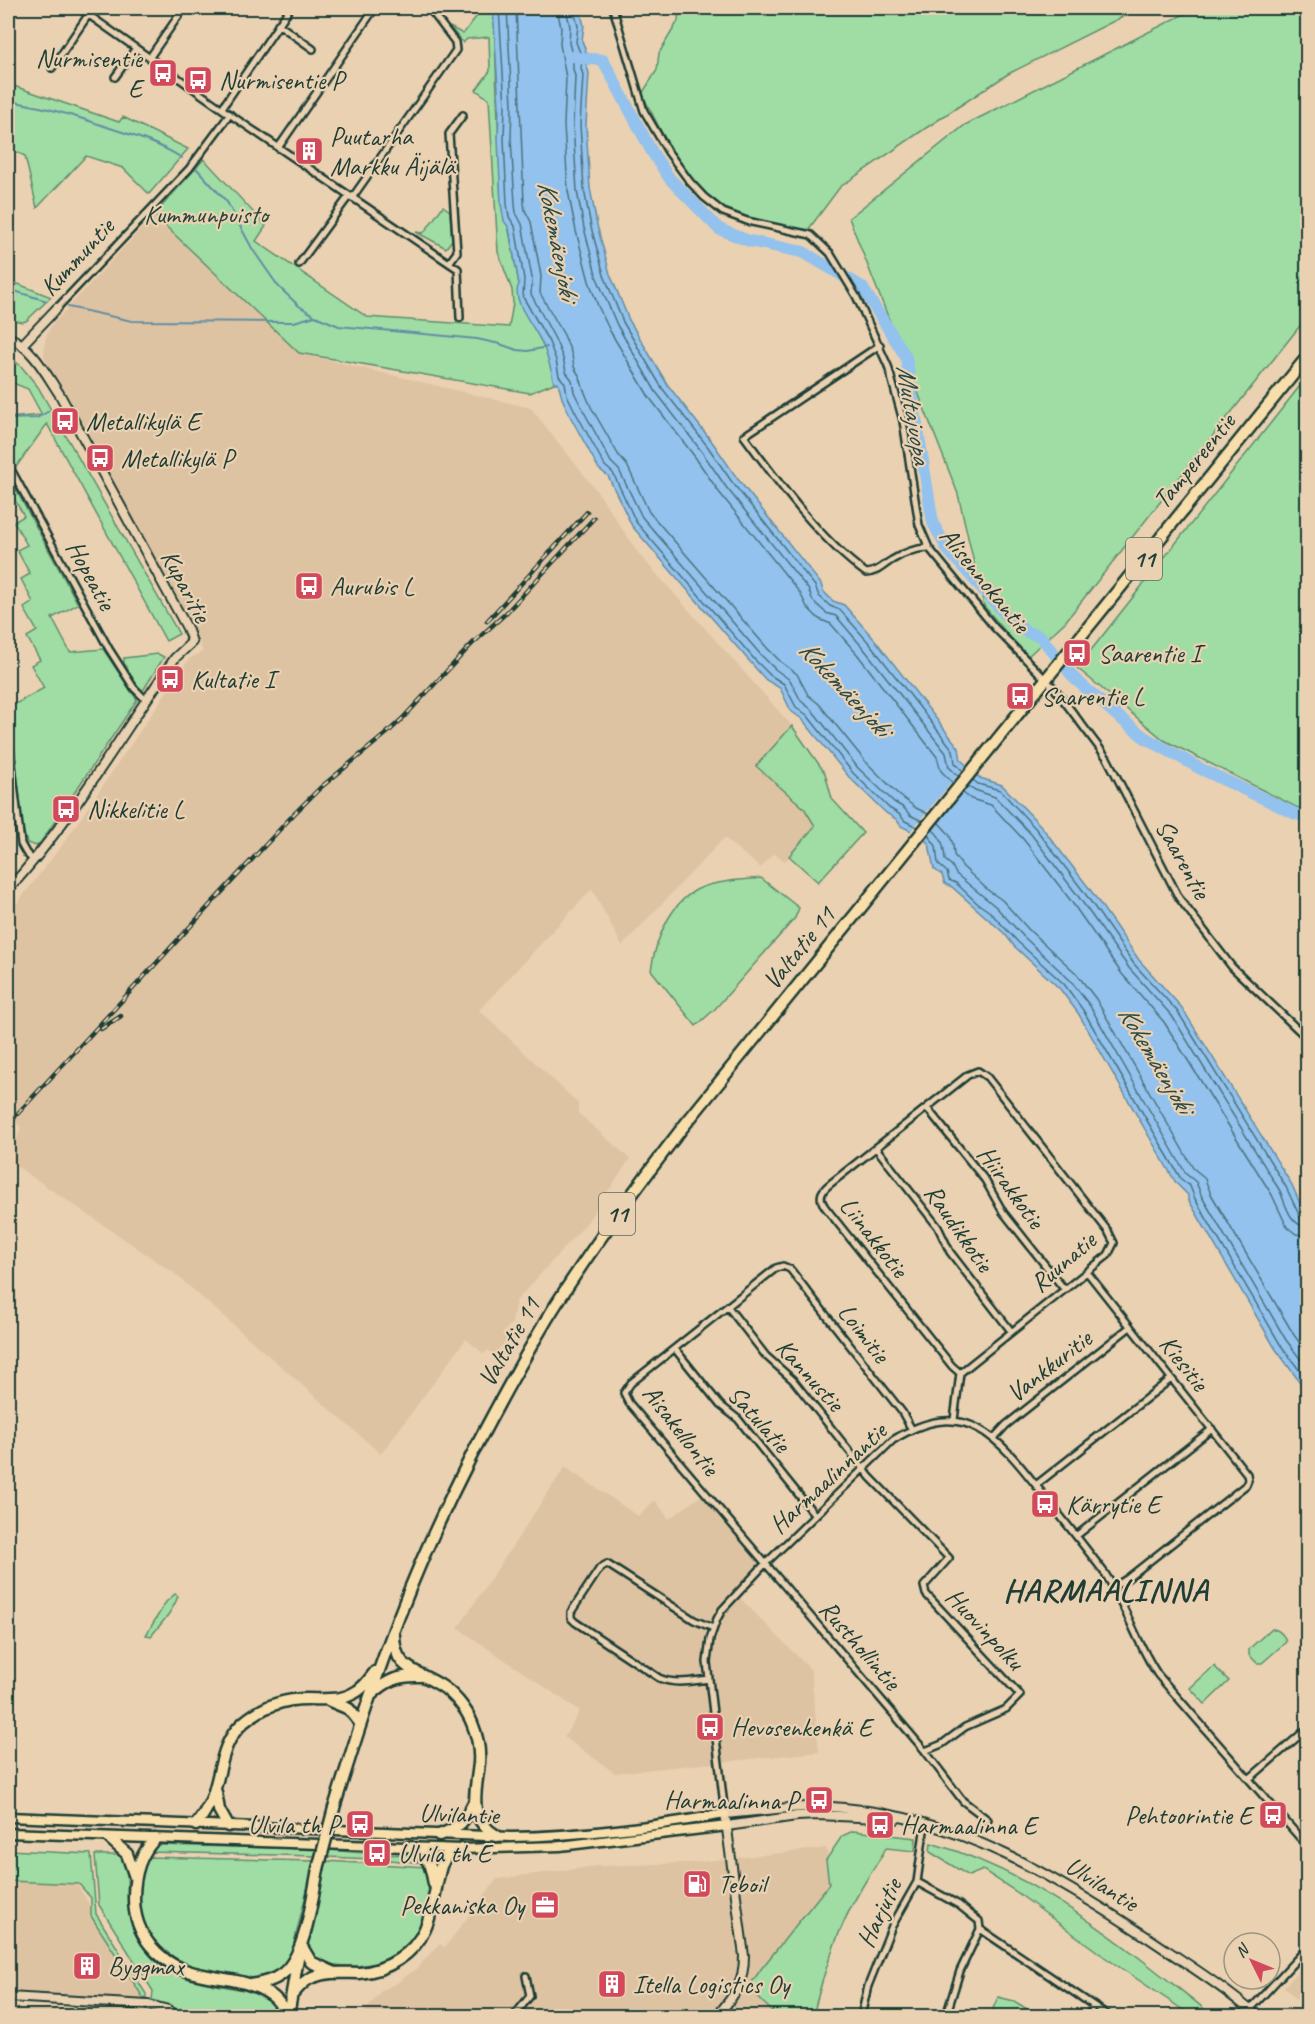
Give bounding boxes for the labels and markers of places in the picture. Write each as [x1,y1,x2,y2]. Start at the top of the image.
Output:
place label: Nurmisentie E [36,42,145,105]
bus stop icon: Nurmisentie E [147,57,179,89]
bus stop icon: Nurmisentie P [182,64,214,96]
place label: Nurmisentie P [219,64,348,97]
place label: Puutarha Markku Äijälä [330,120,456,183]
building icon: Puutarha Markku Äijälä [293,135,325,167]
bus stop icon: Metallikylä E [49,405,81,437]
place label: Metallikylä E [86,405,203,438]
bus stop icon: Metallikylä P [84,442,116,474]
place label: Metallikylä P [121,442,237,475]
bus stop icon: Aurubis L [293,570,325,602]
place label: Aurubis L [330,570,415,603]
bus stop icon: Saarentie I [1061,637,1093,669]
place label: Saarentie I [1098,637,1206,670]
bus stop icon: Kultatie I [154,663,186,695]
place label: Kultatie I [191,663,280,696]
bus stop icon: Saarentie L [1004,680,1036,712]
place label: Saarentie L [1041,680,1145,713]
bus stop icon: Nikkelitie L [50,793,82,825]
place label: Nikkelitie L [87,793,185,826]
bus stop icon: Kärrytie E [1029,1488,1061,1520]
place label: Kärrytie E [1066,1488,1163,1521]
bus stop icon: Hevosenkenkä E [694,1711,726,1743]
place label: Hevosenkenkä E [731,1711,875,1744]
place label: Harmaalinna P [664,1784,802,1817]
bus stop icon: Harmaalinna P [803,1784,835,1816]
place label: Pehtoorintie E [1125,1799,1255,1832]
bus stop icon: Pehtoorintie E [1257,1799,1289,1831]
place label: Ulvila th P [248,1808,343,1841]
bus stop icon: Ulvila th P [344,1808,376,1840]
bus stop icon: Harmaalinna E [864,1809,896,1841]
place label: Harmaalinna E [901,1809,1040,1842]
bus stop icon: Ulvila th E [361,1837,393,1869]
place label: Ulvila th E [398,1837,494,1870]
fuel station icon: Teboil [681,1868,713,1900]
place label: Teboil [718,1868,770,1901]
place label: Pekkaniska Oy [400,1889,526,1922]
office icon: Pekkaniska Oy [529,1889,561,1921]
building icon: Byggmax [71,1950,103,1982]
place label: Byggmax [108,1950,186,1983]
building icon: Itella Logistics Oy [596,1968,628,2000]
place label: Itella Logistics Oy [633,1968,791,2001]

